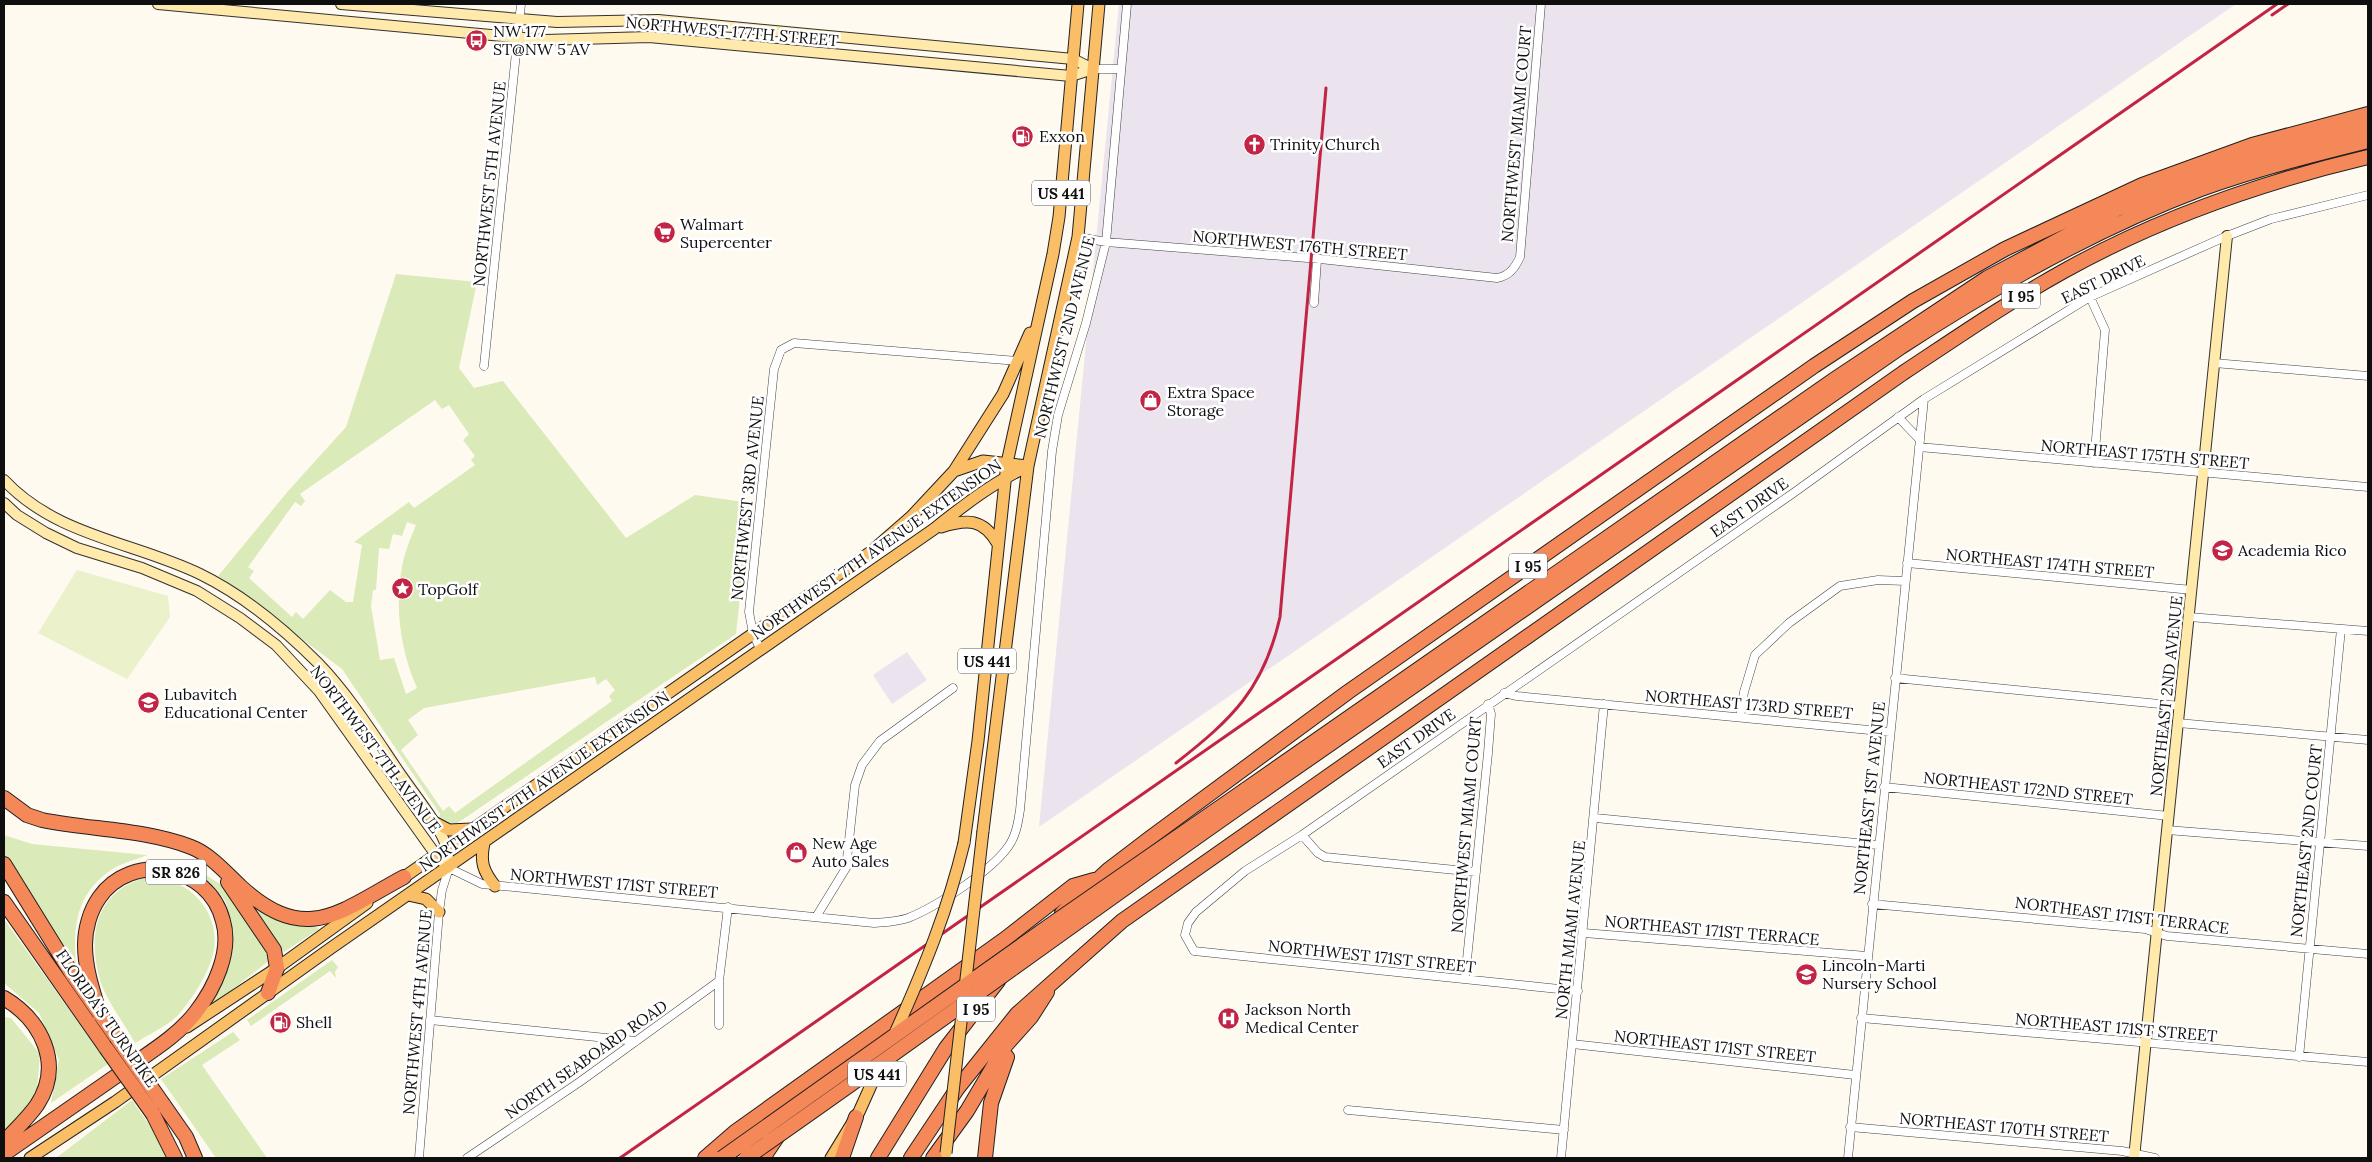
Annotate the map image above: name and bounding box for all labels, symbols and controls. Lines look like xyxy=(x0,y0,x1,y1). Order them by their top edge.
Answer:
street label: NORTHWEST 177TH STREET xyxy=(625,12,839,50)
place label: NW 177 ST@NW 5 AV xyxy=(493,21,590,59)
street label: NORTHWEST MIAMI COURT xyxy=(1497,25,1535,243)
bus stop icon: NW 177 ST@NW 5 AV xyxy=(465,28,489,52)
street label: NORTHWEST 5TH AVENUE xyxy=(468,80,510,288)
fuel station icon: Exxon xyxy=(1011,124,1035,148)
place label: Exxon xyxy=(1039,126,1085,146)
church icon: Trinity Church xyxy=(1242,132,1266,156)
place label: Trinity Church xyxy=(1270,134,1380,154)
road number: US 441 xyxy=(1032,180,1090,206)
place label: Walmart Supercenter xyxy=(680,214,772,252)
supermarket icon: Walmart Supercenter xyxy=(652,221,676,245)
street label: NORTHWEST 176TH STREET xyxy=(1192,226,1408,264)
street label: NORTHWEST 2ND AVENUE xyxy=(1029,234,1099,440)
street label: EAST DRIVE xyxy=(2058,250,2148,308)
road number: I 95 xyxy=(2002,284,2040,308)
place label: Extra Space Storage xyxy=(1167,382,1255,420)
shop icon: Extra Space Storage xyxy=(1139,389,1163,413)
street label: NORTHWEST 3RD AVENUE xyxy=(726,395,768,601)
street label: NORTHEAST 175TH STREET xyxy=(2040,435,2250,473)
street label: NORTHWEST 7TH AVENUE EXTENSION xyxy=(747,454,1005,644)
street label: EAST DRIVE xyxy=(1706,473,1792,541)
school or university icon: Academia Rico xyxy=(2210,538,2234,562)
place label: Academia Rico xyxy=(2237,540,2347,560)
street label: NORTHEAST 174TH STREET xyxy=(1945,544,2155,582)
road number: I 95 xyxy=(1509,554,1547,578)
place icon: TopGolf xyxy=(390,577,414,601)
place label: TopGolf xyxy=(418,579,479,599)
street label: NORTHEAST 2ND AVENUE xyxy=(2146,595,2186,797)
road number: US 441 xyxy=(958,648,1016,674)
street label: NORTHWEST 7TH AVENUE xyxy=(306,661,446,837)
place label: Lubavitch Educational Center xyxy=(164,684,308,722)
street label: NORTHEAST 173RD STREET xyxy=(1644,685,1854,723)
street label: NORTHWEST 7TH AVENUE EXTENSION xyxy=(415,686,673,876)
school or university icon: Lubavitch Educational Center xyxy=(136,691,160,715)
street label: NORTHEAST 1ST AVENUE xyxy=(1849,700,1889,896)
street label: EAST DRIVE xyxy=(1373,704,1459,772)
street label: NORTHWEST MIAMI COURT xyxy=(1447,716,1485,934)
street label: NORTHEAST 2ND COURT xyxy=(2286,744,2326,938)
street label: NORTHEAST 172ND STREET xyxy=(1922,767,2134,809)
place label: New Age Auto Sales xyxy=(811,833,889,871)
street label: NORTH MIAMI AVENUE xyxy=(1551,839,1589,1021)
shop icon: New Age Auto Sales xyxy=(784,840,808,864)
road number: SR 826 xyxy=(146,860,206,884)
street label: NORTHWEST 171ST STREET xyxy=(509,864,719,902)
street label: NORTHEAST 171ST TERRACE xyxy=(2014,892,2230,938)
street label: NORTHWEST 4TH AVENUE xyxy=(398,908,436,1116)
street label: NORTHEAST 171ST TERRACE xyxy=(1604,911,1820,949)
street label: NORTHWEST 171ST STREET xyxy=(1267,935,1477,977)
street label: FLORIDA'S TURNPIKE xyxy=(52,945,162,1091)
place label: Lincoln-Marti Nursery School xyxy=(1822,955,1937,993)
school or university icon: Lincoln-Marti Nursery School xyxy=(1794,962,1818,986)
street label: NORTH SEABOARD ROAD xyxy=(501,995,671,1123)
road number: I 95 xyxy=(957,996,995,1022)
place label: Jackson North Medical Center xyxy=(1244,999,1359,1037)
hospital icon: Jackson North Medical Center xyxy=(1217,1006,1241,1030)
street label: NORTHEAST 171ST STREET xyxy=(2014,1008,2218,1046)
fuel station icon: Shell xyxy=(268,1010,292,1034)
place label: Shell xyxy=(296,1012,332,1032)
street label: NORTHEAST 171ST STREET xyxy=(1613,1025,1817,1067)
road number: US 441 xyxy=(848,1062,906,1086)
street label: NORTHEAST 170TH STREET xyxy=(1898,1108,2110,1146)

